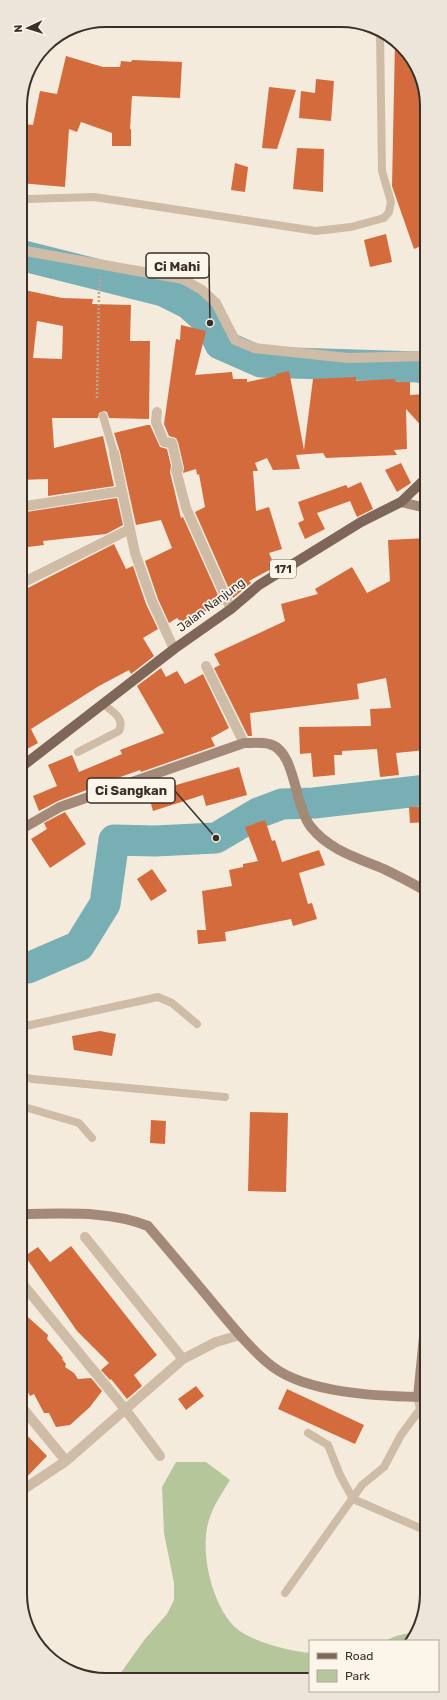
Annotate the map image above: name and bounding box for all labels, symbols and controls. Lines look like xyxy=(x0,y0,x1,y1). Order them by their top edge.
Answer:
north arrow xyxy=(8,8,48,48)
text: N xyxy=(12,24,25,33)
callout: Ci Mahi xyxy=(146,253,209,278)
text: Ci Mahi xyxy=(154,259,200,274)
road number: 171 xyxy=(270,560,296,578)
street label: Jalan Nanjung xyxy=(174,575,248,635)
callout: Ci Sangkan xyxy=(87,778,175,803)
text: Ci Sangkan xyxy=(95,783,167,798)
legend xyxy=(309,1640,439,1692)
text: Road xyxy=(345,1649,373,1663)
text: Park xyxy=(345,1669,371,1683)

